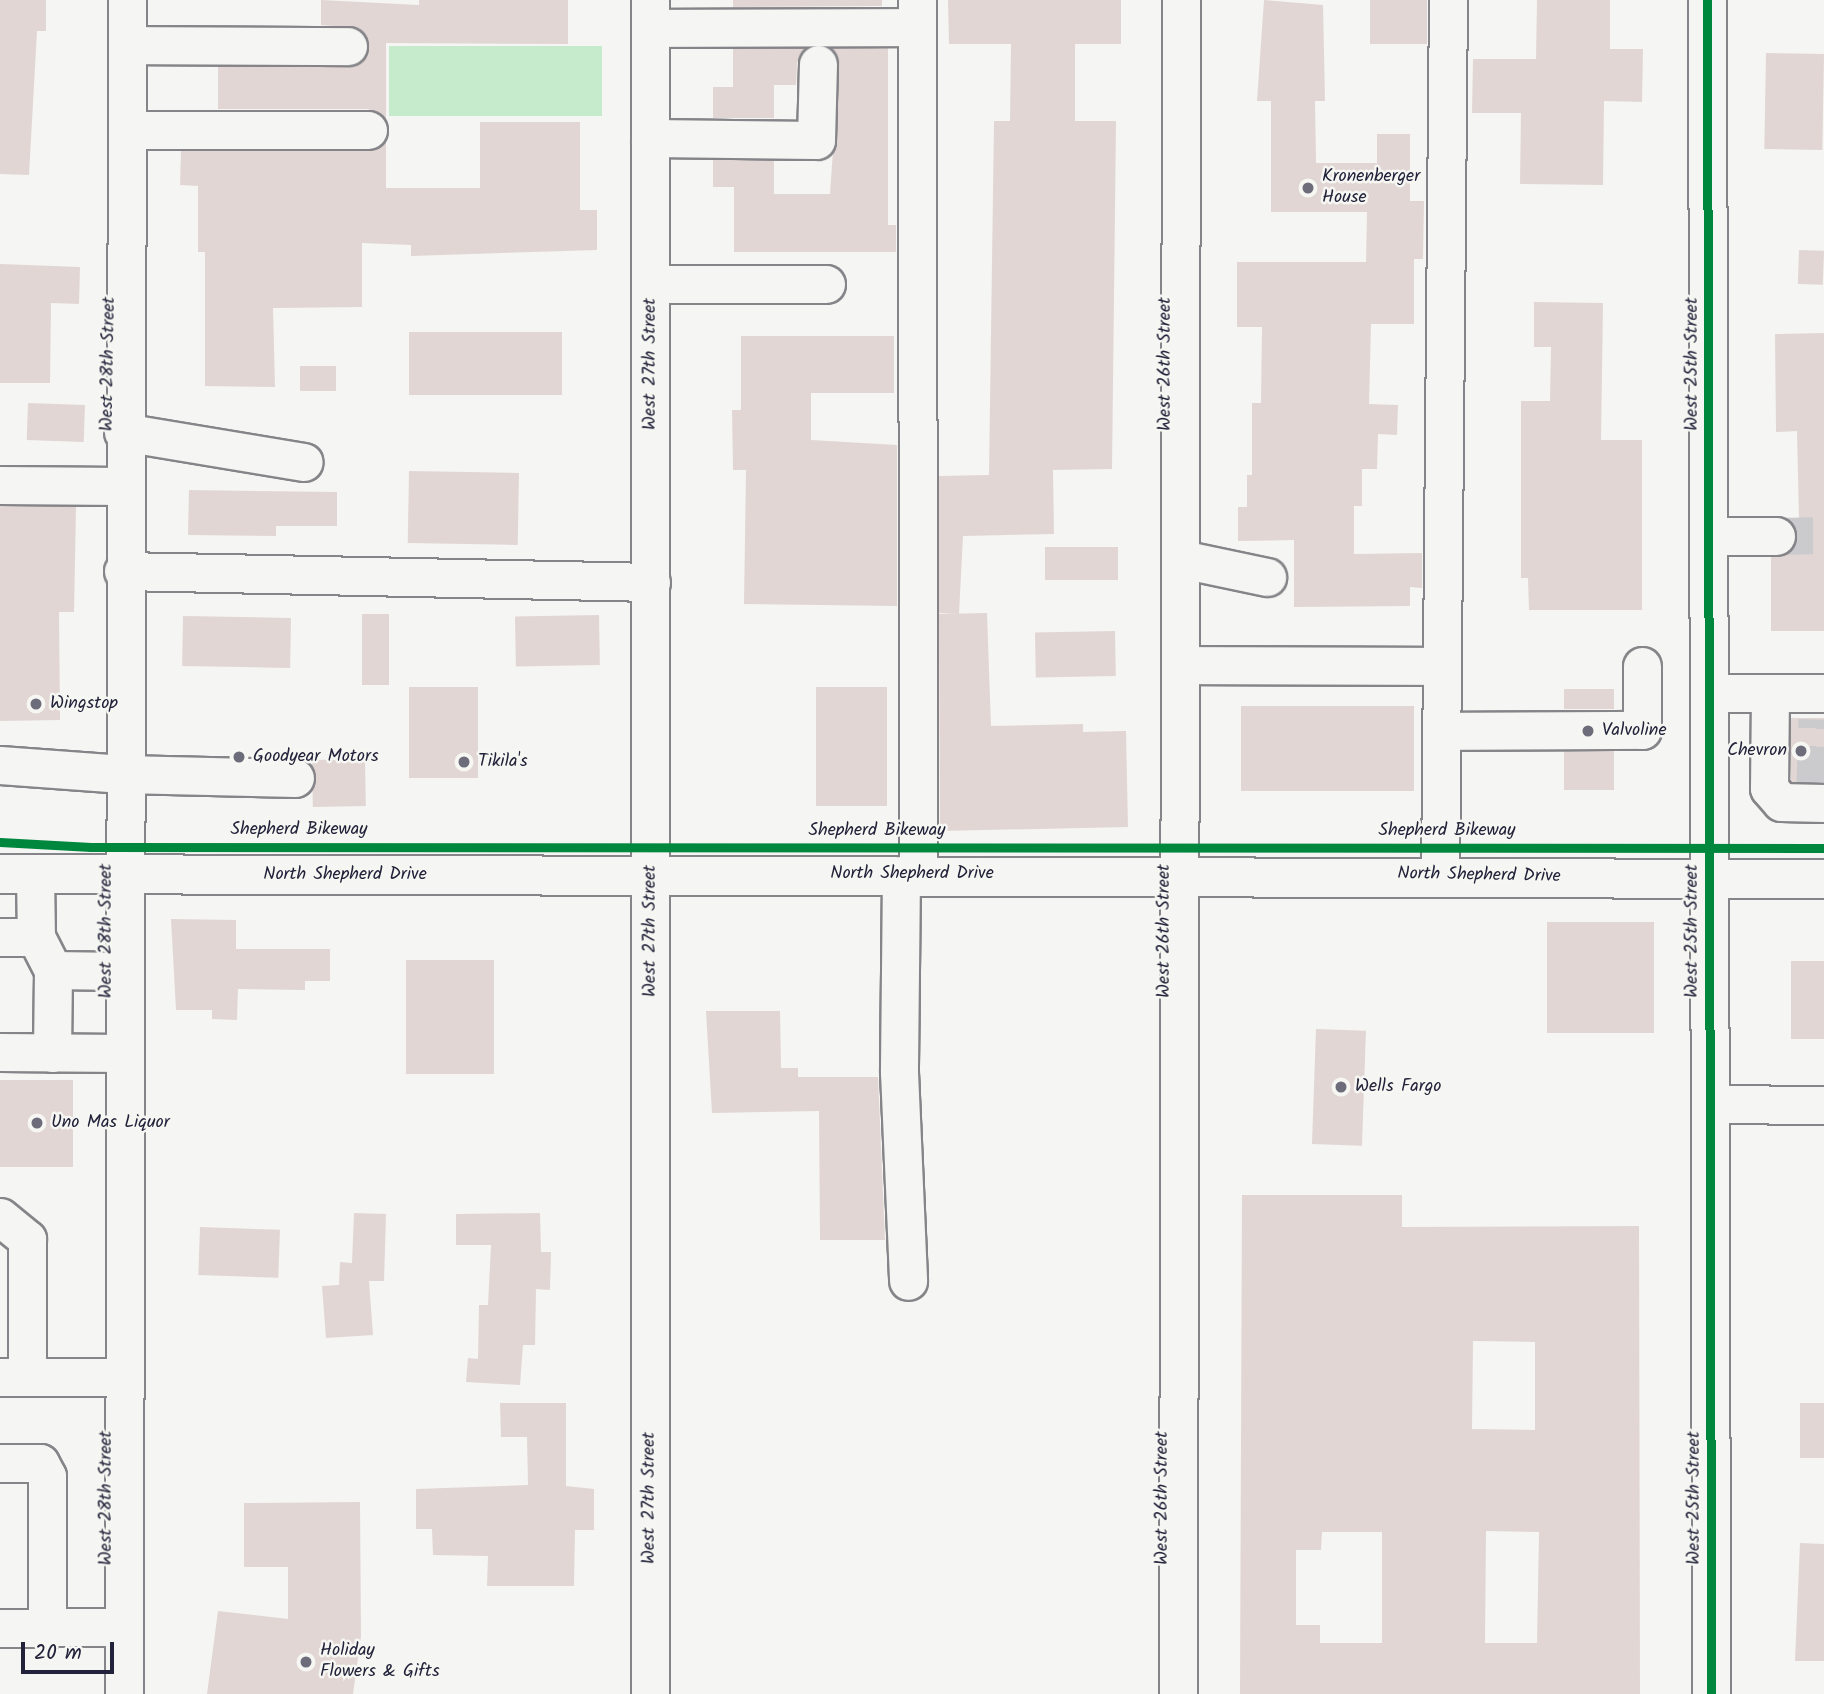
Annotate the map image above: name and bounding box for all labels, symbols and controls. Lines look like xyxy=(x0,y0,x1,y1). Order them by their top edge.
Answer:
place label: Kronenberger House xyxy=(1322,167,1420,210)
marker: Kronenberger House xyxy=(1300,180,1316,196)
street label: West 28th Street xyxy=(97,296,121,432)
street label: West 26th Street xyxy=(1155,297,1177,431)
street label: West 25th Street xyxy=(1682,297,1704,431)
street label: West 27th Street xyxy=(640,298,662,430)
place label: Wingstop xyxy=(50,693,118,715)
marker: Wingstop xyxy=(28,696,44,712)
place label: Valvoline xyxy=(1602,720,1667,742)
marker: Valvoline xyxy=(1580,723,1596,739)
place label: Chevron xyxy=(1727,740,1787,762)
marker: Chevron xyxy=(1793,743,1809,759)
place label: Goodyear Motors xyxy=(253,746,379,768)
marker: Goodyear Motors xyxy=(231,749,247,765)
place label: Tikila's xyxy=(478,751,528,773)
marker: Tikila's xyxy=(456,754,472,770)
street label: Shepherd Bikeway xyxy=(230,819,368,841)
street label: Shepherd Bikeway xyxy=(808,820,946,842)
street label: Shepherd Bikeway xyxy=(1378,820,1516,842)
street label: North Shepherd Drive xyxy=(830,863,994,885)
street label: West 28th Street xyxy=(96,864,118,998)
street label: North Shepherd Drive xyxy=(263,864,427,886)
street label: West 26th Street xyxy=(1154,864,1176,998)
street label: North Shepherd Drive xyxy=(1397,864,1561,888)
street label: West 25th Street xyxy=(1682,864,1704,998)
street label: West 27th Street xyxy=(640,865,662,997)
place label: Wells Fargo xyxy=(1355,1076,1441,1098)
marker: Wells Fargo xyxy=(1333,1079,1349,1095)
place label: Uno Mas Liquor xyxy=(51,1112,170,1134)
marker: Uno Mas Liquor xyxy=(29,1115,45,1131)
street label: West 28th Street xyxy=(96,1431,118,1565)
street label: West 26th Street xyxy=(1152,1431,1174,1565)
street label: West 25th Street xyxy=(1684,1431,1706,1565)
street label: West 27th Street xyxy=(639,1432,661,1564)
scale bar xyxy=(24,1628,117,1672)
text: 20 m xyxy=(34,1637,82,1670)
place label: Holiday Flowers & Gifts xyxy=(320,1641,440,1684)
marker: Holiday Flowers & Gifts xyxy=(298,1654,314,1670)

